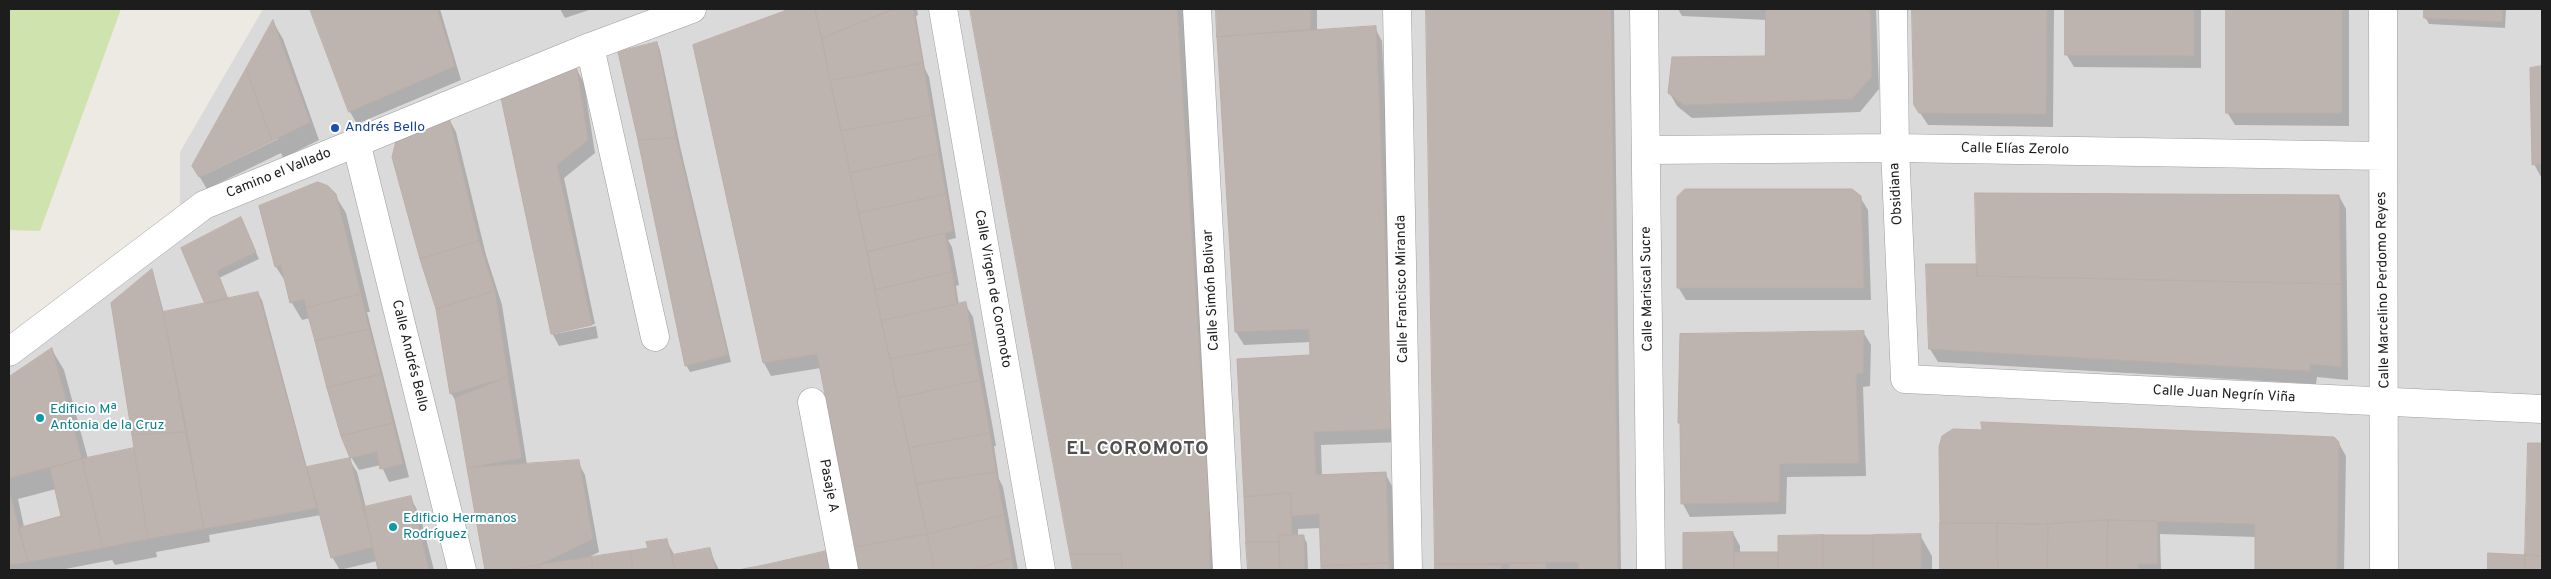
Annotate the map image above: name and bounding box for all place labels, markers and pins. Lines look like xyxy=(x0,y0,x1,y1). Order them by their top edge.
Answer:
place label: Andrés Bello xyxy=(345,120,425,136)
marker: Andrés Bello xyxy=(329,122,341,134)
place label: Edificio Mª Antonia de la Cruz xyxy=(50,402,164,434)
marker: Edificio Mª Antonia de la Cruz xyxy=(34,412,46,424)
place label: Edificio Hermanos Rodríguez xyxy=(403,511,517,544)
marker: Edificio Hermanos Rodríguez xyxy=(387,521,399,533)

